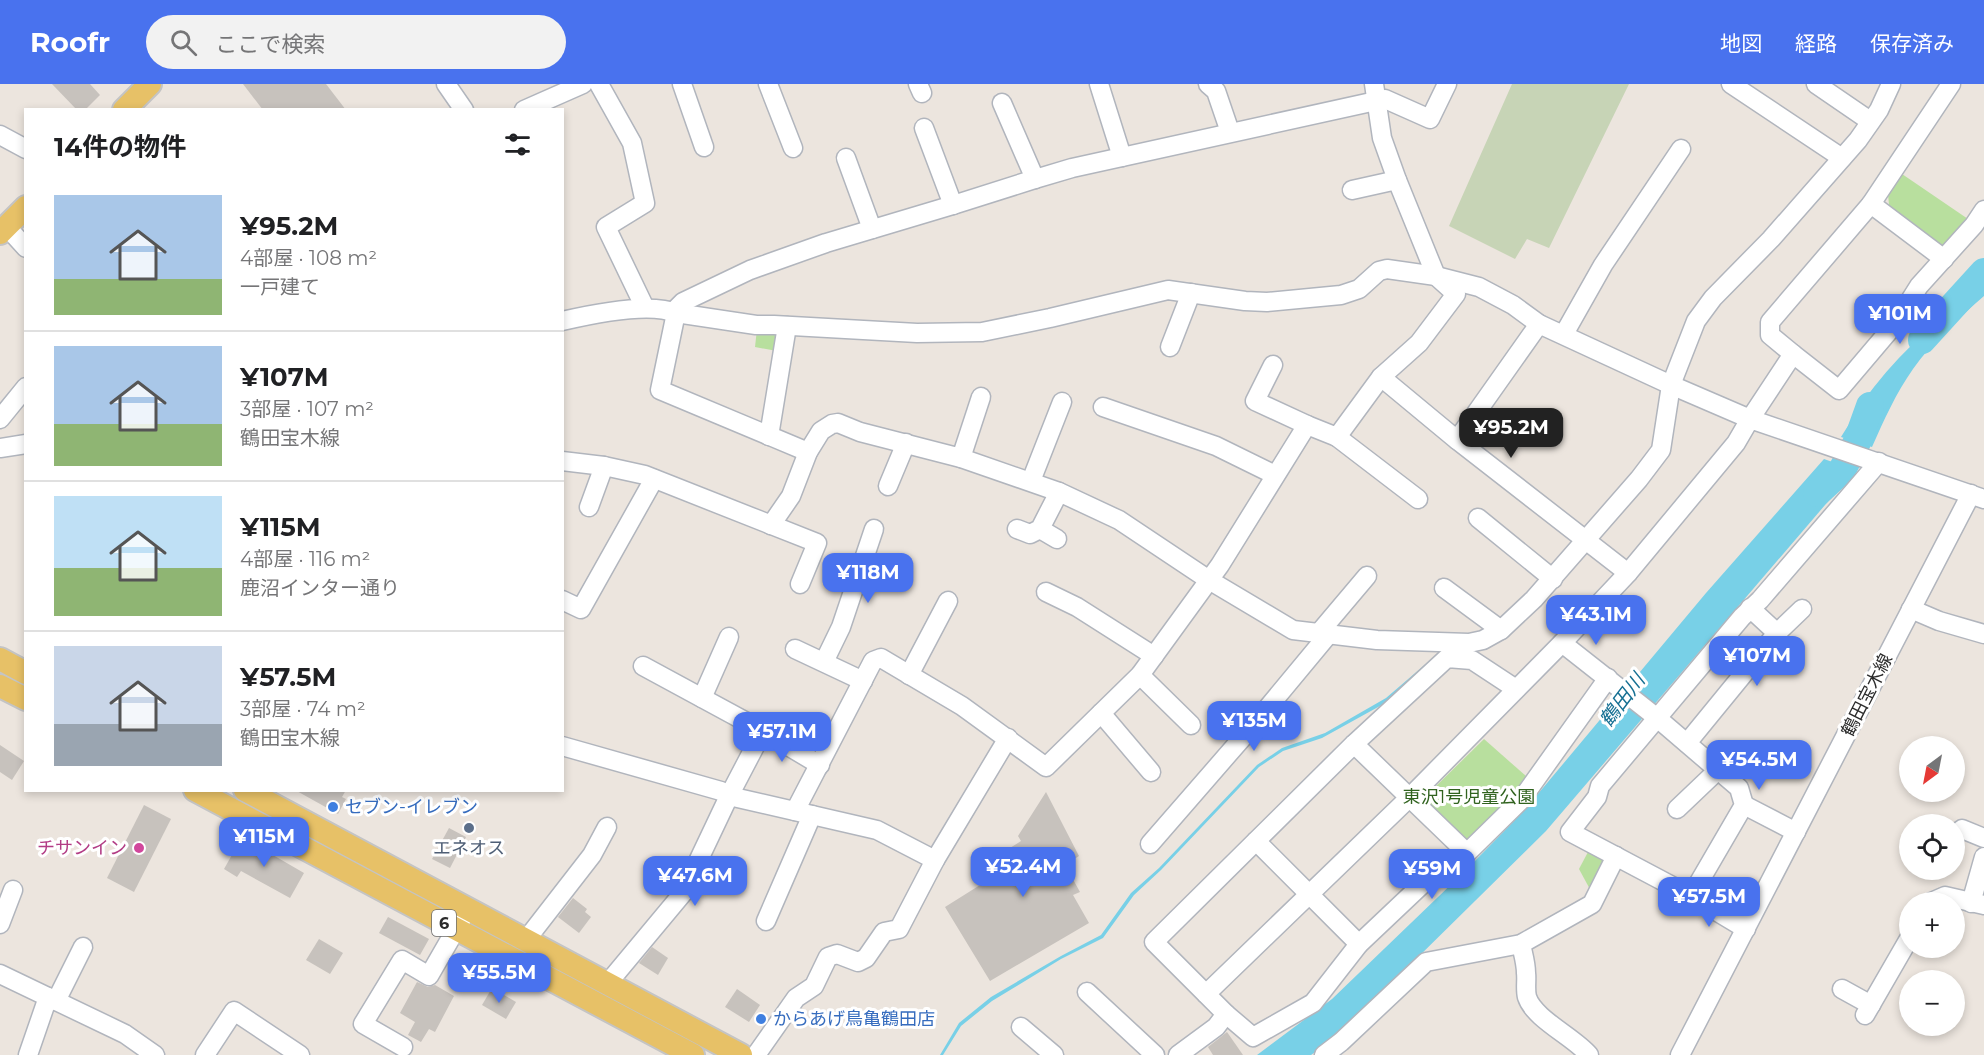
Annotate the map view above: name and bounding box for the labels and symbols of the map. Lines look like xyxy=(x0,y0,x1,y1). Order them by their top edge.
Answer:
pin: ¥101M xyxy=(1858,294,1942,345)
pin: ¥95.2M xyxy=(1462,408,1560,459)
pin: ¥118M xyxy=(826,553,910,604)
pin: ¥43.1M xyxy=(1547,595,1645,646)
pin: ¥107M xyxy=(1715,636,1799,687)
street label: 鶴田宝木線 xyxy=(1837,650,1897,740)
water label: 鶴田川 xyxy=(1594,667,1651,731)
pin: ¥135M xyxy=(1212,701,1296,752)
pin: ¥57.1M xyxy=(733,712,831,763)
north arrow xyxy=(1899,736,1965,802)
pin: ¥54.5M xyxy=(1710,740,1808,791)
park label: 東沢1号児童公園 xyxy=(1403,786,1535,808)
place label: セブン-イレブン xyxy=(345,796,478,818)
marker: セブン-イレブン xyxy=(326,800,340,814)
pin: ¥115M xyxy=(222,817,306,868)
marker: エネオス xyxy=(462,821,476,835)
place label: チサンイン xyxy=(37,837,127,859)
place label: エネオス xyxy=(433,837,505,859)
marker: チサンイン xyxy=(132,841,146,855)
pin: ¥52.4M xyxy=(974,847,1072,898)
pin: ¥59M xyxy=(1396,849,1468,900)
pin: ¥47.6M xyxy=(646,856,744,907)
pin: ¥57.5M xyxy=(1660,877,1758,928)
road number: 6 xyxy=(432,910,456,936)
pin: ¥55.5M xyxy=(450,953,548,1004)
place label: からあげ鳥亀鶴田店 xyxy=(773,1008,935,1030)
marker: からあげ鳥亀鶴田店 xyxy=(754,1012,768,1026)

